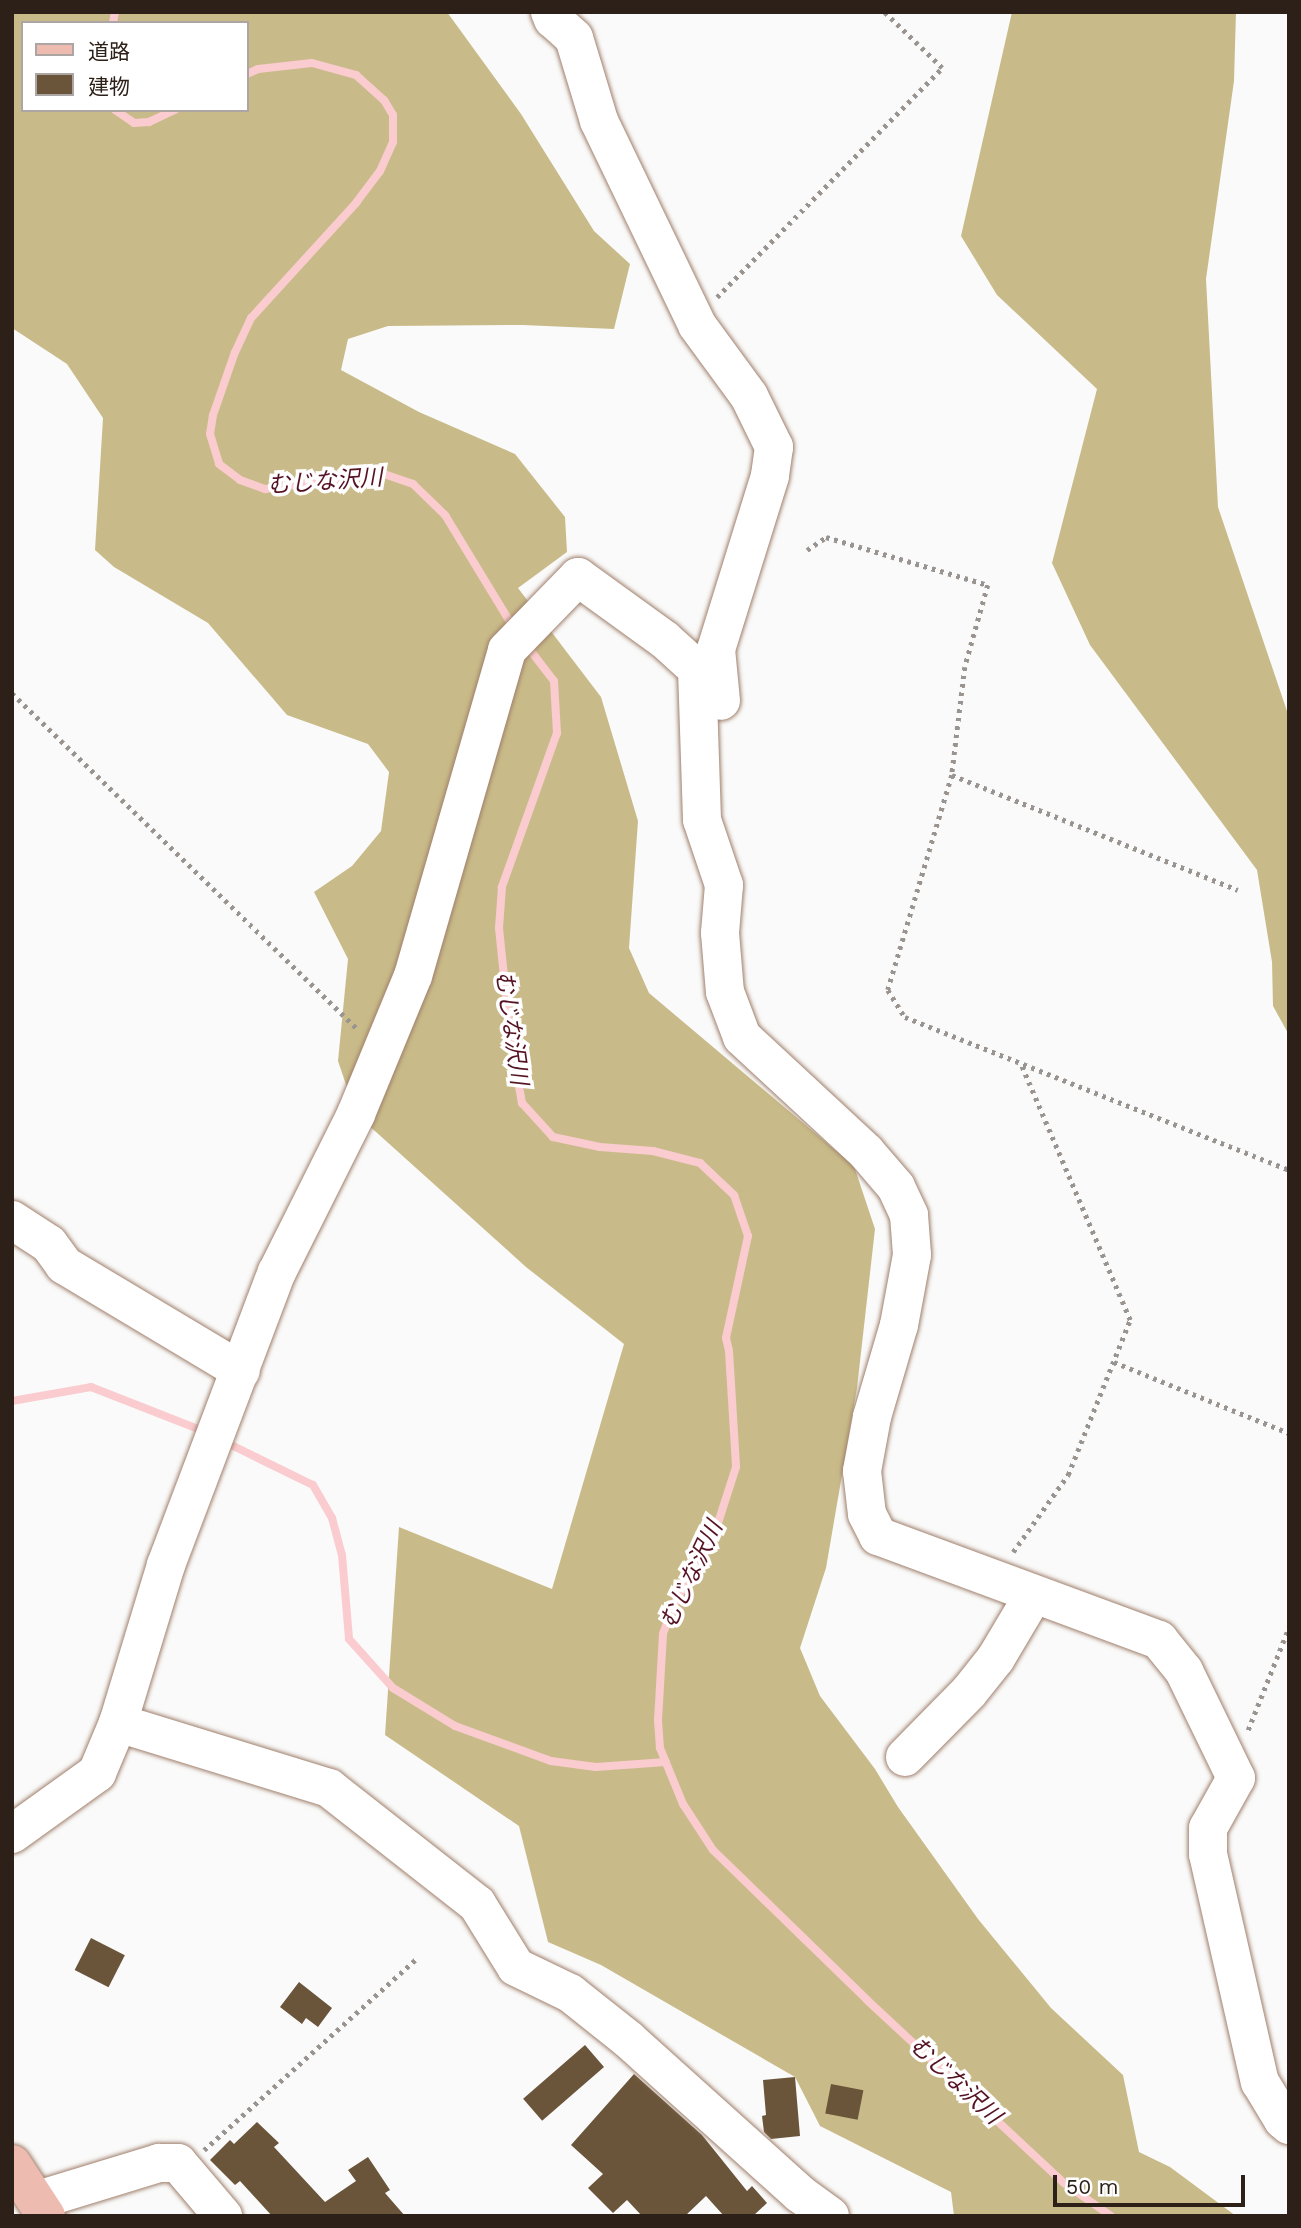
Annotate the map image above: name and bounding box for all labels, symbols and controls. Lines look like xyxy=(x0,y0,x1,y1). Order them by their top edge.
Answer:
legend xyxy=(21,21,248,112)
text: 道路 xyxy=(88,39,130,64)
text: 建物 xyxy=(88,74,130,99)
water label: むじな沢川 xyxy=(267,464,383,500)
water label: むじな沢川 xyxy=(489,969,533,1087)
water label: むじな沢川 xyxy=(655,1517,729,1633)
water label: むじな沢川 xyxy=(904,2032,1006,2130)
scale bar xyxy=(1056,2162,1248,2206)
text: 50 m xyxy=(1066,2174,1118,2199)

